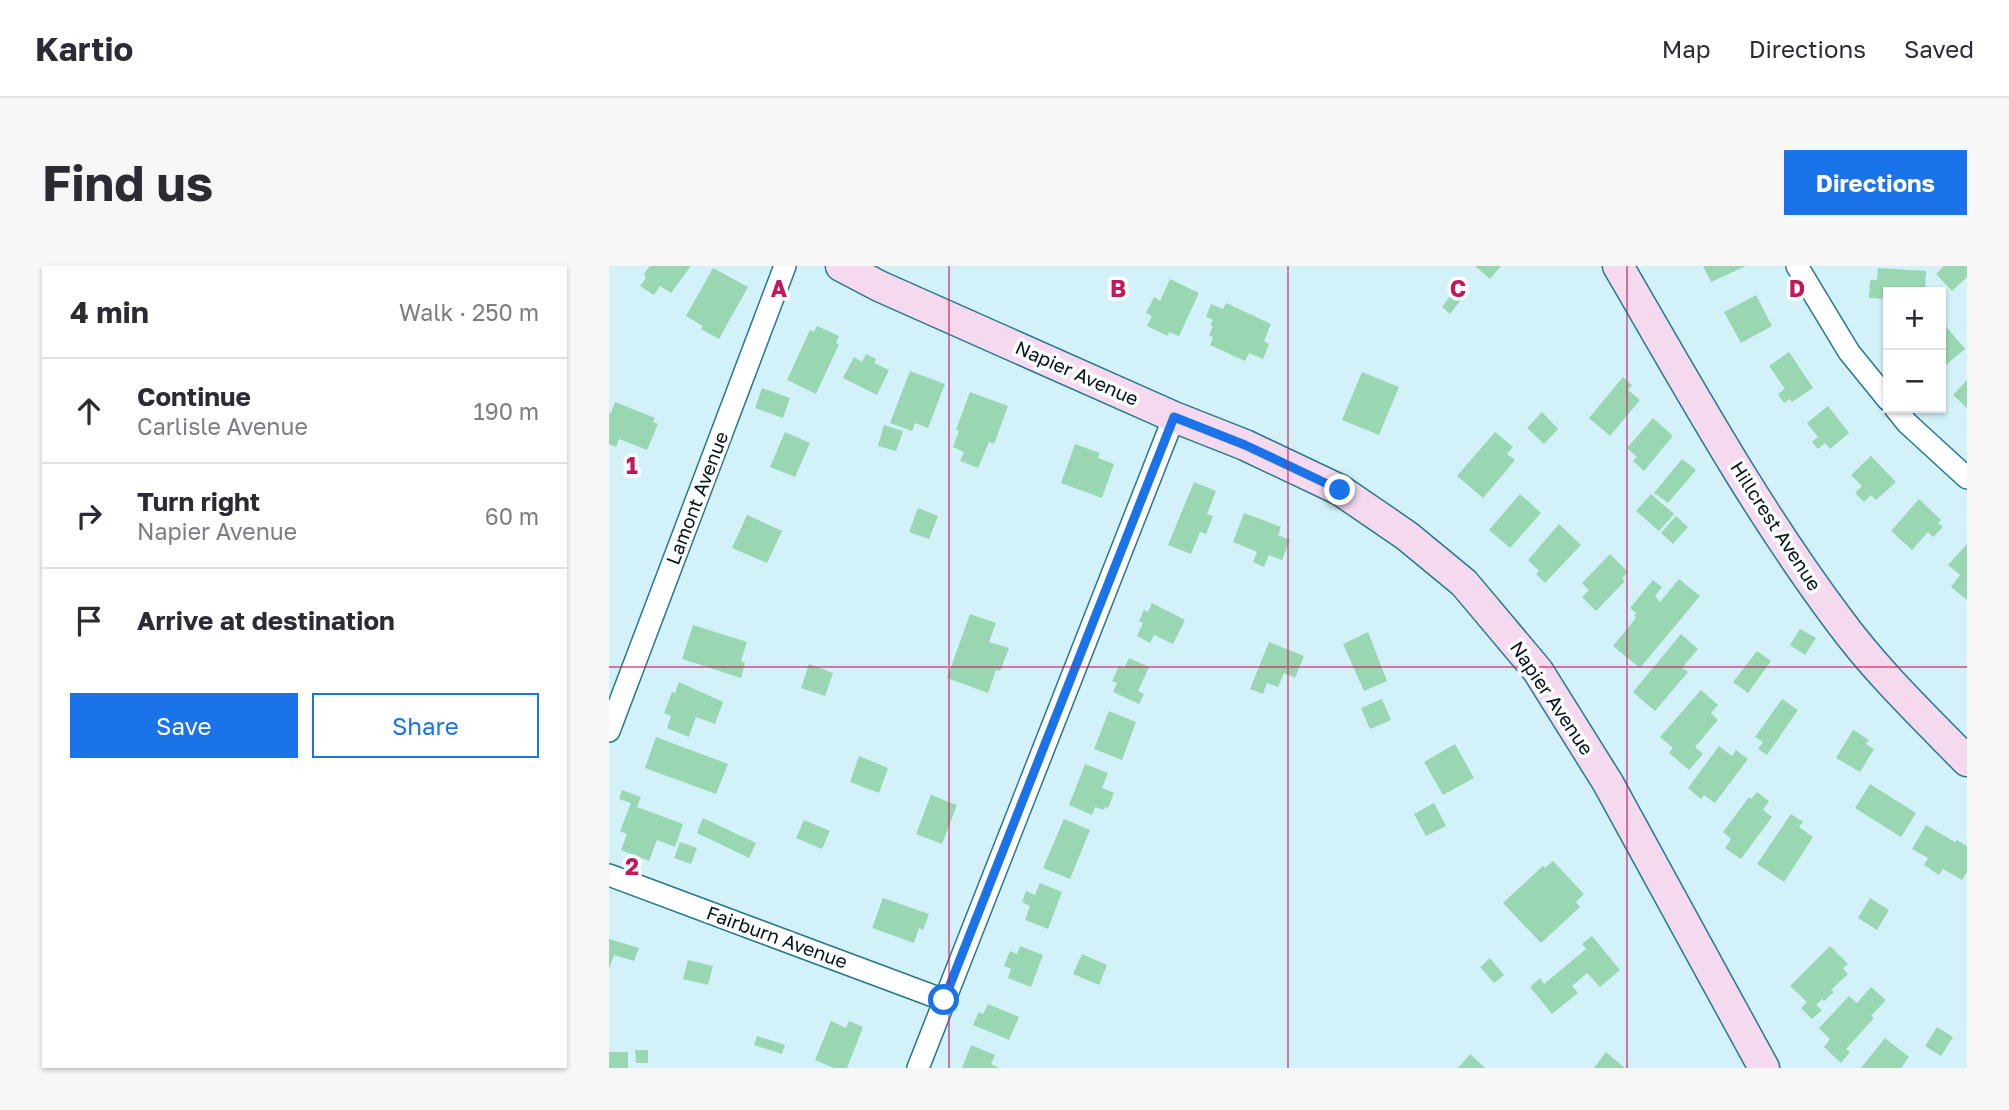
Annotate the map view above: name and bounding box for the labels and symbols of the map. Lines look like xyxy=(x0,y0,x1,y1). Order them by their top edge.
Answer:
text: A xyxy=(771,274,788,302)
text: B xyxy=(1110,274,1126,302)
text: C xyxy=(1450,274,1466,302)
text: D xyxy=(1789,274,1805,302)
street label: Napier Avenue xyxy=(1012,335,1142,410)
street label: Lamont Avenue xyxy=(661,428,733,568)
text: 1 xyxy=(626,451,638,479)
street label: Hillcrest Avenue xyxy=(1726,457,1827,595)
route end xyxy=(1324,474,1355,505)
street label: Napier Avenue xyxy=(1506,636,1599,759)
text: 2 xyxy=(625,852,639,880)
street label: Fairburn Avenue xyxy=(704,900,851,973)
route start xyxy=(928,984,959,1015)

